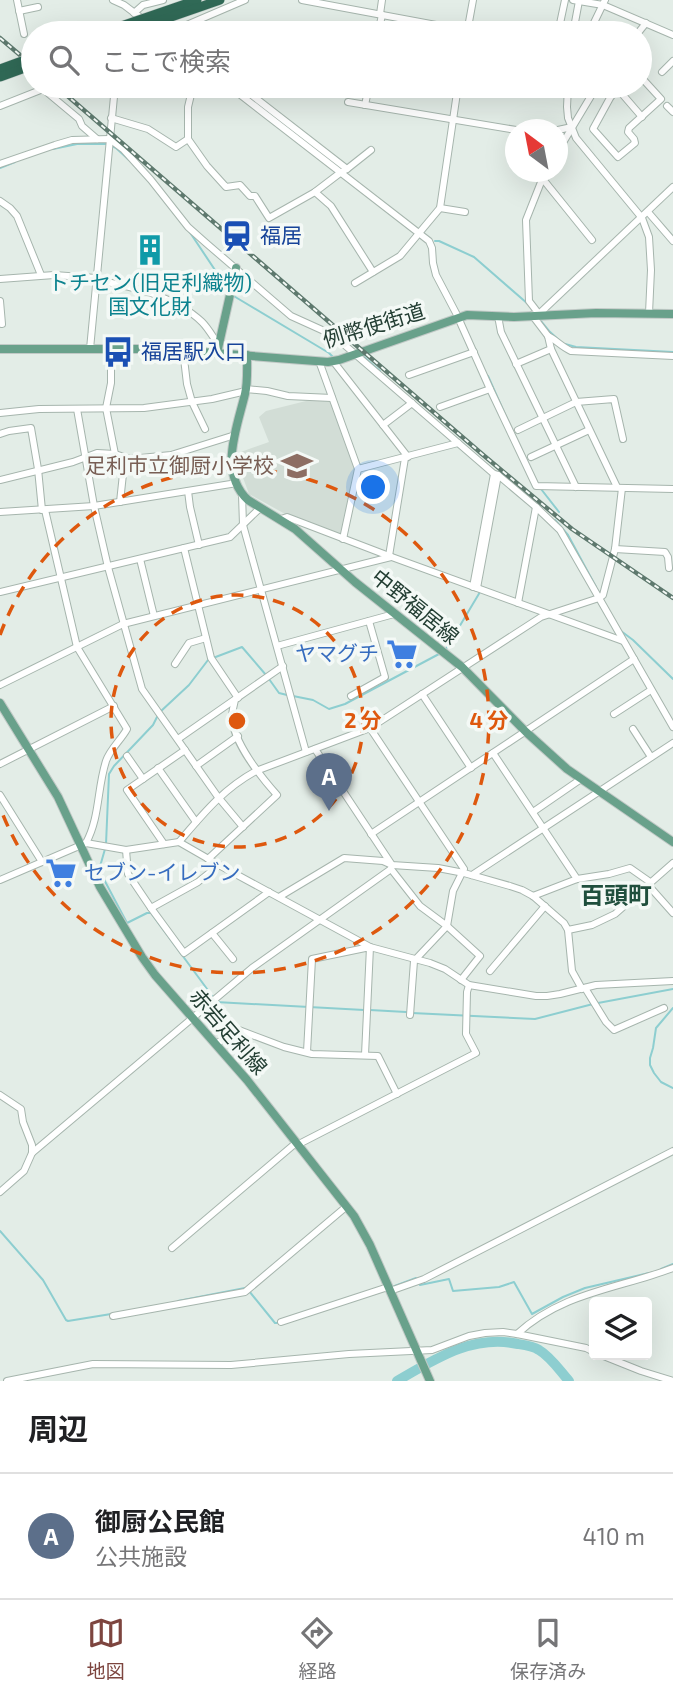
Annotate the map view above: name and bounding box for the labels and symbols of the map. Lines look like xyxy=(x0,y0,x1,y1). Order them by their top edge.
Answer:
north arrow xyxy=(505,119,568,182)
station icon: 福居 xyxy=(220,219,254,253)
place label: 福居 xyxy=(260,222,302,247)
building icon: トチセン(旧足利織物) 国文化財 xyxy=(133,233,167,267)
place label: トチセン(旧足利織物) 国文化財 xyxy=(48,269,252,318)
street label: 例幣使街道 xyxy=(320,297,427,352)
bus stop icon: 福居駅入口 xyxy=(101,335,135,369)
place label: 福居駅入口 xyxy=(141,338,246,363)
school or university icon: 足利市立御厨小学校 xyxy=(280,449,314,483)
place label: 足利市立御厨小学校 xyxy=(85,452,274,477)
your location xyxy=(356,470,390,504)
street label: 中野福居線 xyxy=(367,563,465,649)
supermarket icon: ヤマグチ xyxy=(385,637,419,671)
place label: ヤマグチ xyxy=(295,640,379,665)
text: 2 分 xyxy=(344,707,382,732)
text: 4 分 xyxy=(470,707,508,732)
centre of rings xyxy=(225,709,249,733)
pin: A xyxy=(306,753,352,811)
supermarket icon: セブン-イレブン xyxy=(44,856,78,890)
place label: セブン-イレブン xyxy=(84,859,240,884)
district label: 百頭町 xyxy=(580,880,652,909)
street label: 赤岩足利線 xyxy=(185,983,273,1079)

